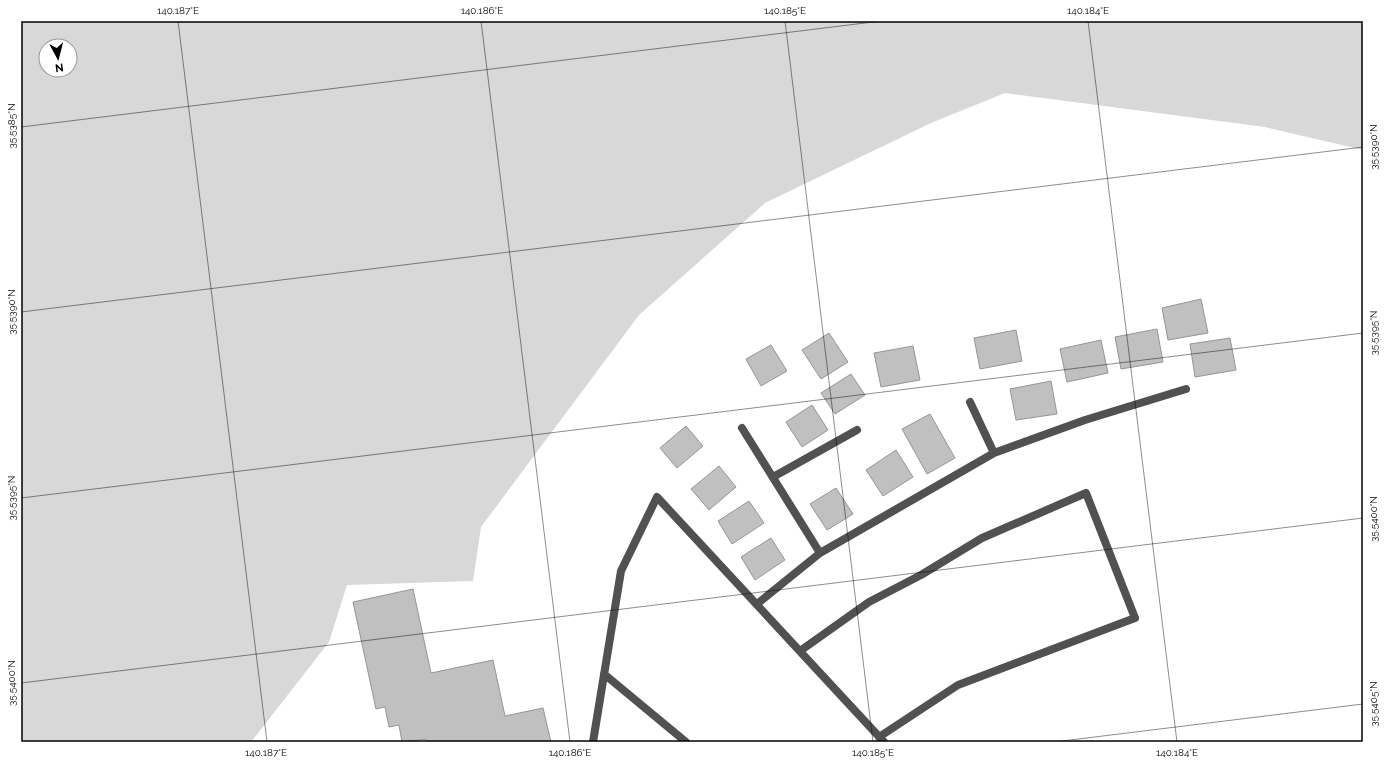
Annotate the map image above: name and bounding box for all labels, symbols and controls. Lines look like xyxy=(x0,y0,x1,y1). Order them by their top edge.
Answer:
text: 140.187°E xyxy=(157,5,199,16)
text: 140.186°E xyxy=(461,5,503,16)
text: 140.185°E xyxy=(764,5,806,16)
text: 140.184°E xyxy=(1067,5,1109,16)
north arrow xyxy=(38,38,78,78)
text: N xyxy=(54,60,64,74)
text: 35.5385°N xyxy=(6,103,17,149)
text: 35.5390°N xyxy=(1368,124,1379,170)
text: 35.5390°N xyxy=(6,289,17,335)
text: 35.5395°N xyxy=(1368,310,1379,356)
text: 35.5395°N xyxy=(6,475,17,521)
text: 35.5400°N xyxy=(1368,496,1379,542)
text: 35.5400°N xyxy=(6,660,17,706)
text: 35.5405°N xyxy=(1368,681,1379,727)
text: 140.187°E xyxy=(245,747,287,758)
text: 140.186°E xyxy=(549,747,591,758)
text: 140.185°E xyxy=(852,747,894,758)
text: 140.184°E xyxy=(1156,747,1198,758)

